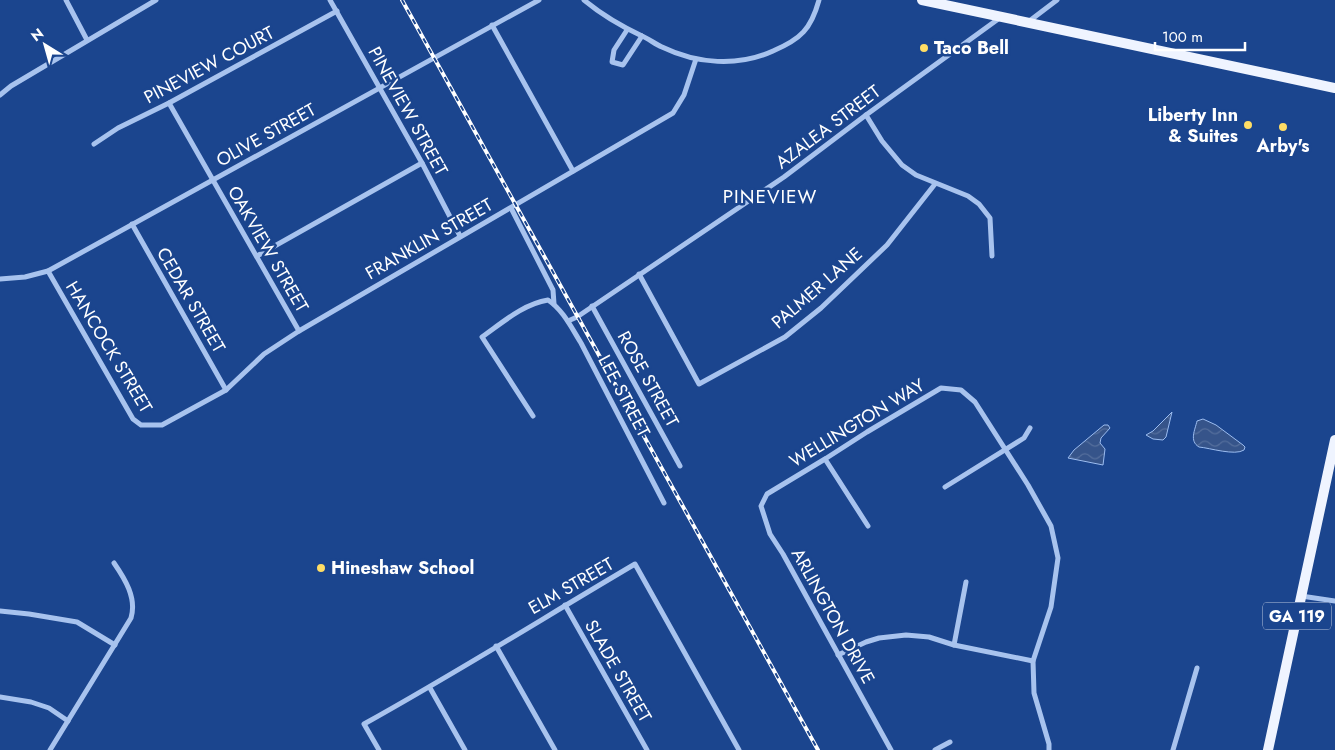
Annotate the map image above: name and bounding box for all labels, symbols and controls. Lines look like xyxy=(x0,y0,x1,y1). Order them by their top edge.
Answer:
street label: PINEVIEW COURT xyxy=(139,19,279,110)
north arrow xyxy=(20,20,70,70)
scale bar xyxy=(1155,20,1245,52)
text: N xyxy=(27,23,48,46)
text: 100 m xyxy=(1162,26,1203,48)
place label: Taco Bell xyxy=(934,35,1009,61)
street label: PINEVIEW STREET xyxy=(362,42,455,181)
marker: Taco Bell xyxy=(918,42,930,54)
street label: AZALEA STREET xyxy=(770,79,886,175)
street label: OLIVE STREET xyxy=(211,97,321,173)
place label: Liberty Inn & Suites xyxy=(1148,102,1238,149)
marker: Liberty Inn & Suites xyxy=(1242,119,1254,131)
marker: Arby's xyxy=(1277,121,1289,133)
place label: Arby's xyxy=(1256,133,1309,159)
street label: OAKVIEW STREET xyxy=(221,181,315,318)
district label: PINEVIEW xyxy=(723,183,817,210)
street label: FRANKLIN STREET xyxy=(360,192,498,286)
street label: PALMER LANE xyxy=(766,241,868,335)
street label: CEDAR STREET xyxy=(150,242,232,358)
street label: HANCOCK STREET xyxy=(59,276,159,418)
street label: ROSE STREET xyxy=(611,326,685,432)
street label: LEE STREET xyxy=(591,350,657,442)
street label: WELLINGTON WAY xyxy=(785,372,930,474)
street label: ARLINGTON DRIVE xyxy=(785,543,881,689)
street label: ELM STREET xyxy=(524,551,619,621)
place label: Hineshaw School xyxy=(331,555,474,581)
marker: Hineshaw School xyxy=(315,562,327,574)
road number: GA 119 xyxy=(1263,602,1331,630)
street label: SLADE STREET xyxy=(578,615,658,728)

